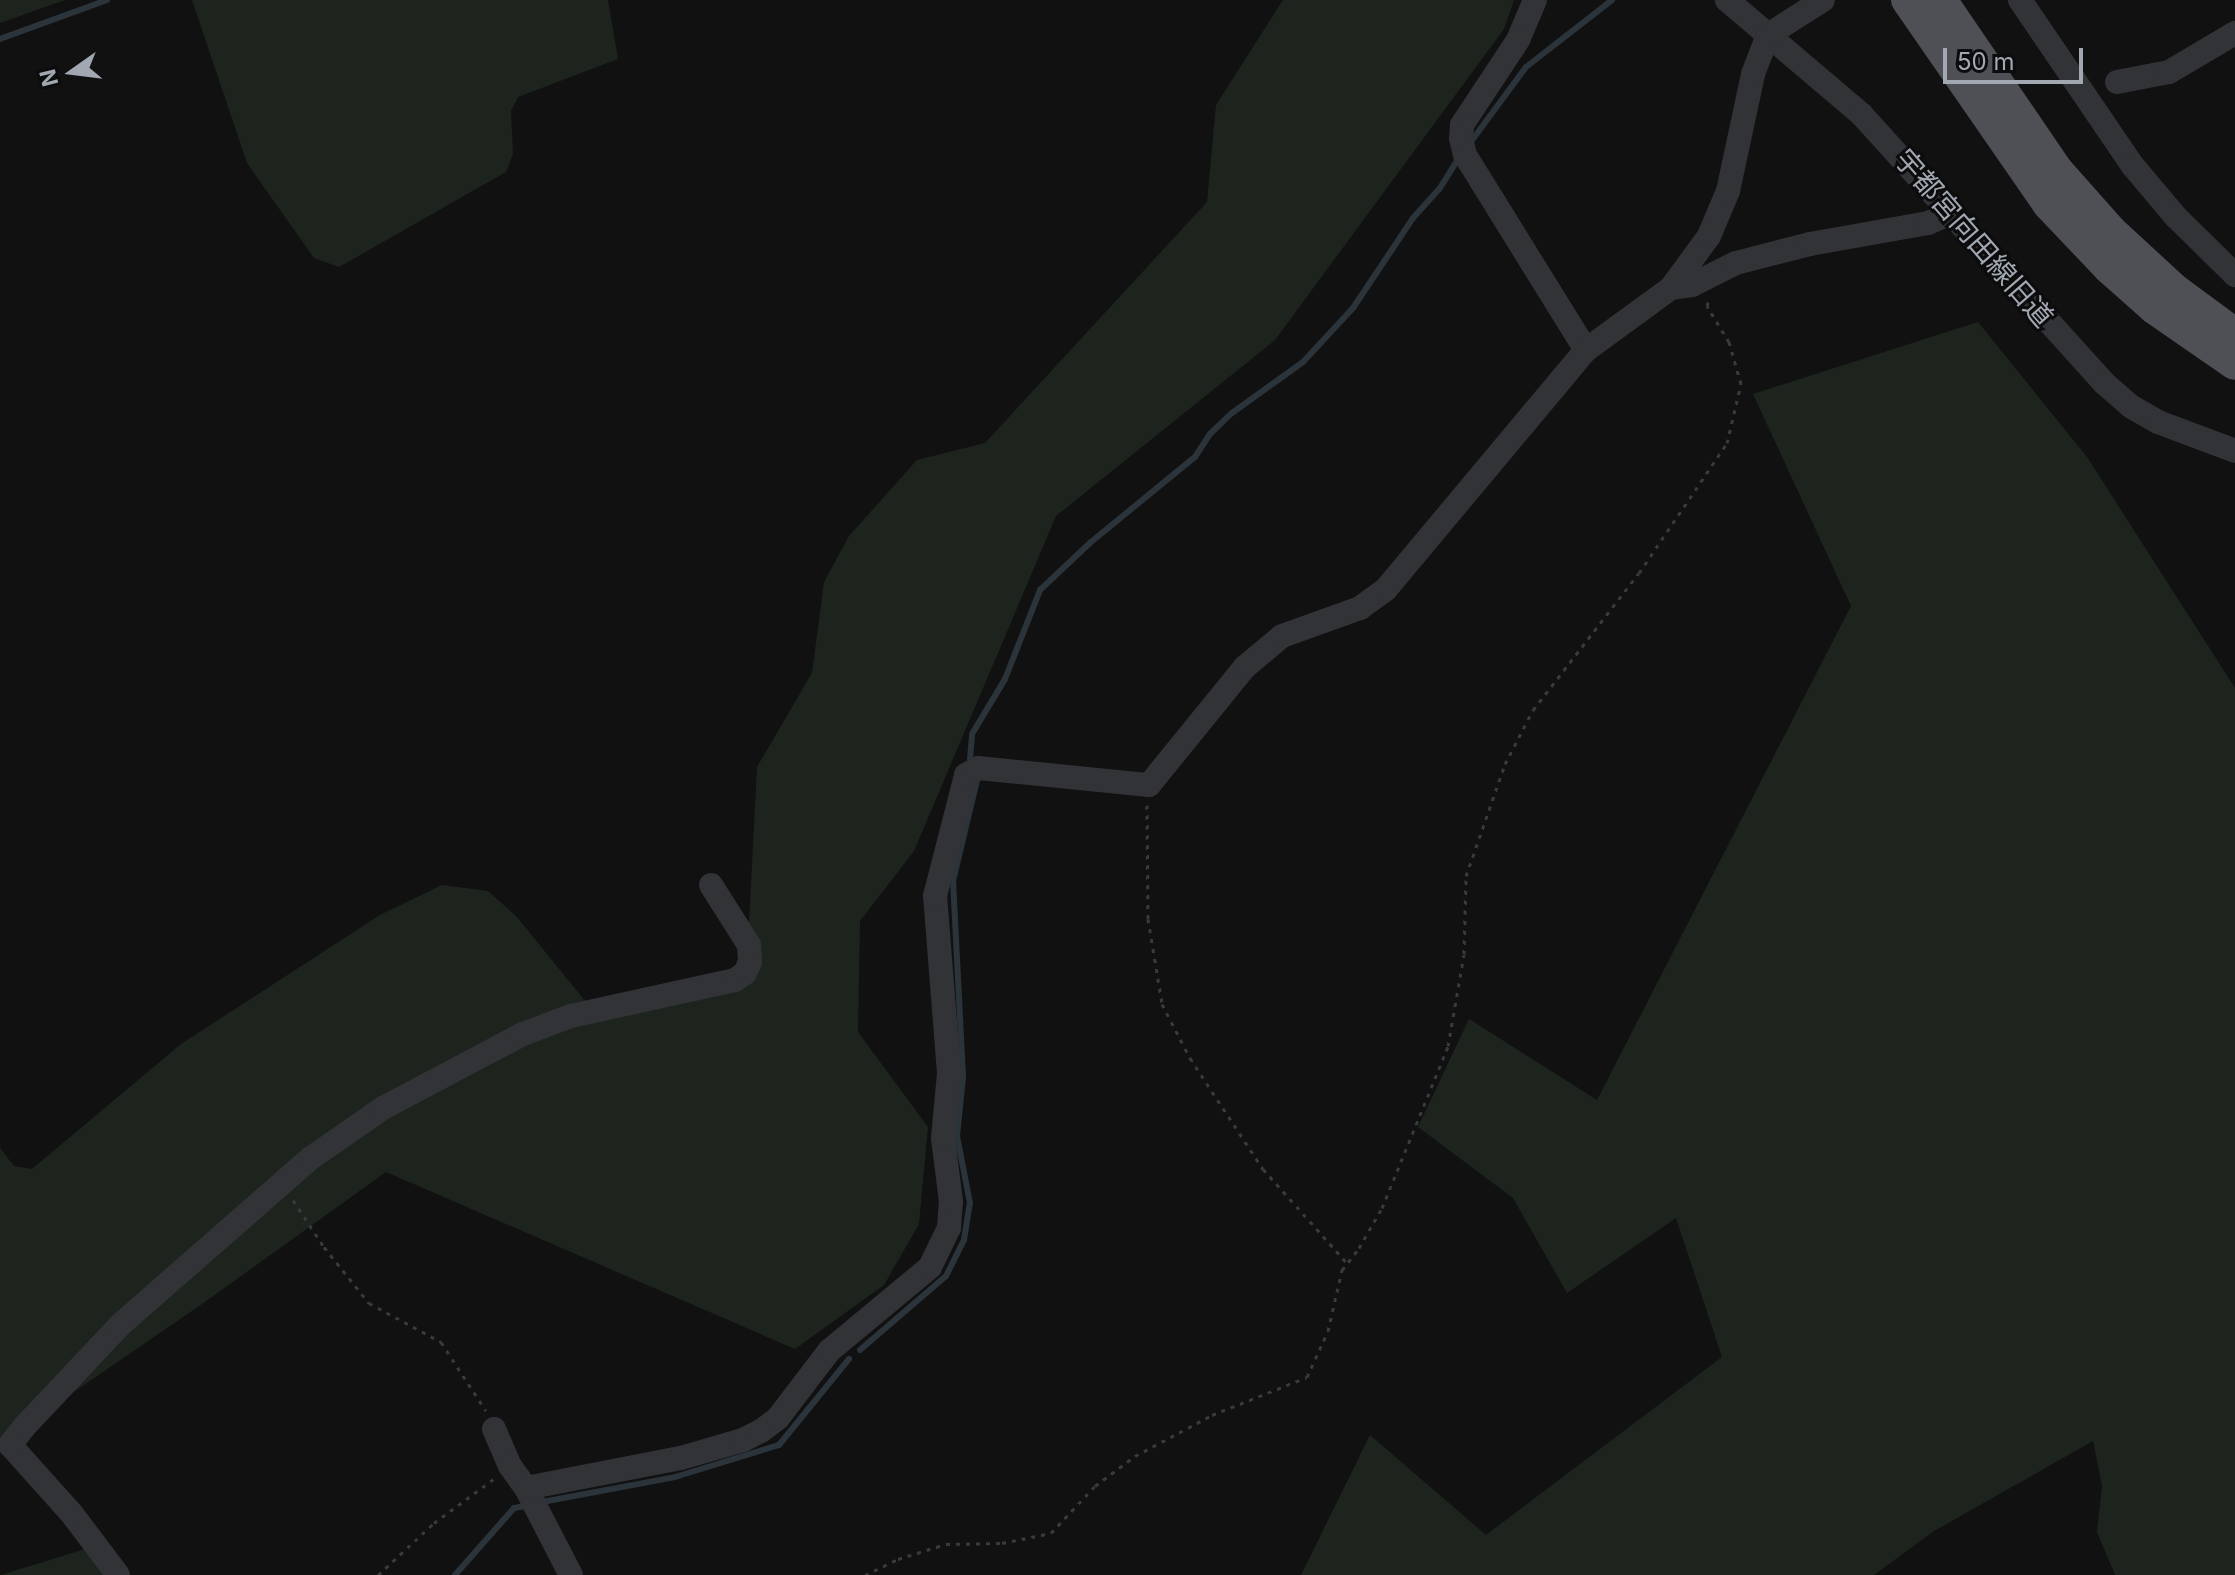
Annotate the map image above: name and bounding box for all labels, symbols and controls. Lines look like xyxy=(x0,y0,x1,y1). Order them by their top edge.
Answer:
north arrow xyxy=(32,32,112,112)
scale bar xyxy=(1947,32,2087,82)
text: 50 m xyxy=(1957,47,2015,76)
text: N xyxy=(34,67,63,89)
street label: 宇都宮向田線旧道 xyxy=(1888,142,2060,334)

